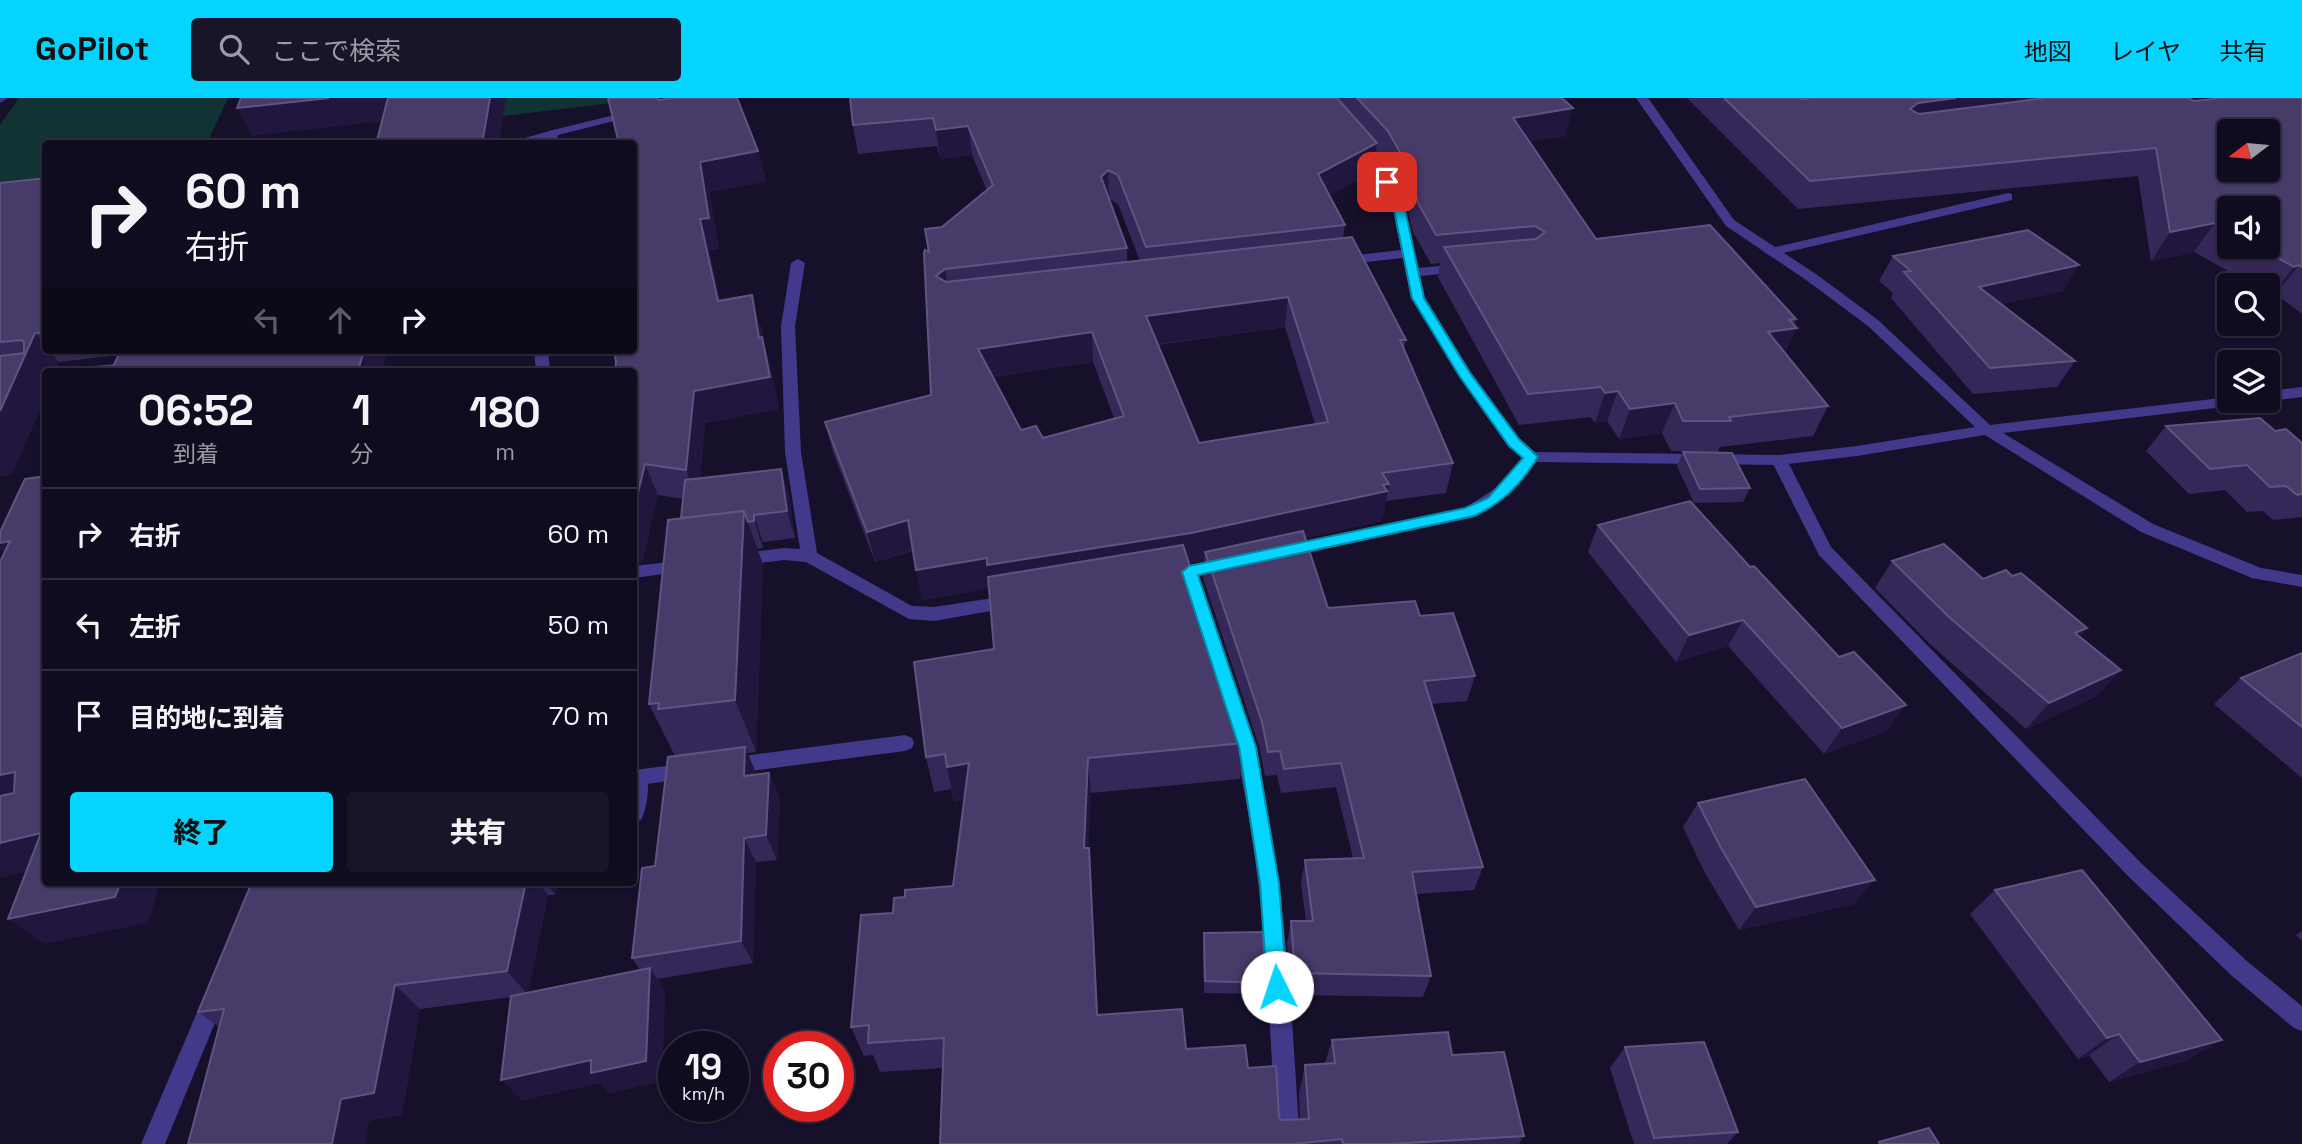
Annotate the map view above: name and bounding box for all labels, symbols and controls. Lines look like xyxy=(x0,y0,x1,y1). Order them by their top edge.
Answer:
search box xyxy=(191,18,681,81)
text: GoPilot xyxy=(35,28,149,70)
icon: search xyxy=(215,30,253,68)
text: ここで検索 xyxy=(271,34,401,68)
text: 地図 xyxy=(2024,36,2072,67)
text: レイヤ xyxy=(2110,36,2181,67)
text: 共有 xyxy=(2219,36,2267,67)
north arrow xyxy=(2217,119,2280,182)
map controls xyxy=(2217,119,2280,413)
pin xyxy=(1357,152,1417,212)
text: 60 m xyxy=(185,160,301,222)
icon: arrive xyxy=(1368,163,1406,201)
icon: right xyxy=(70,168,161,259)
button: sound xyxy=(2217,196,2280,259)
text: 右折 xyxy=(185,227,249,267)
button: search xyxy=(2217,273,2280,336)
icon: left xyxy=(248,301,286,339)
icon: ahead xyxy=(321,301,359,339)
icon: right xyxy=(394,301,432,339)
button: layers xyxy=(2217,350,2280,413)
text: 06:52 xyxy=(138,384,254,437)
text: 1 xyxy=(352,384,371,437)
text: 180 xyxy=(469,386,541,439)
text: m xyxy=(495,437,515,467)
text: 到着 xyxy=(173,439,219,469)
text: 分 xyxy=(350,439,373,469)
icon: right xyxy=(70,515,108,553)
text: 60 m xyxy=(547,517,609,551)
text: 右折 xyxy=(129,519,181,553)
icon: left xyxy=(70,606,108,644)
text: 50 m xyxy=(548,608,609,642)
text: 左折 xyxy=(129,610,181,644)
icon: arrive xyxy=(70,697,108,735)
text: 70 m xyxy=(549,699,609,733)
text: 目的地に到着 xyxy=(129,701,285,735)
button: 終了 xyxy=(70,792,333,872)
button: 共有 xyxy=(347,792,609,872)
position arrow xyxy=(1240,950,1314,1024)
speed limit sign: 30 xyxy=(763,1031,854,1122)
text: 19 xyxy=(685,1045,722,1089)
text: km/h xyxy=(682,1082,725,1105)

